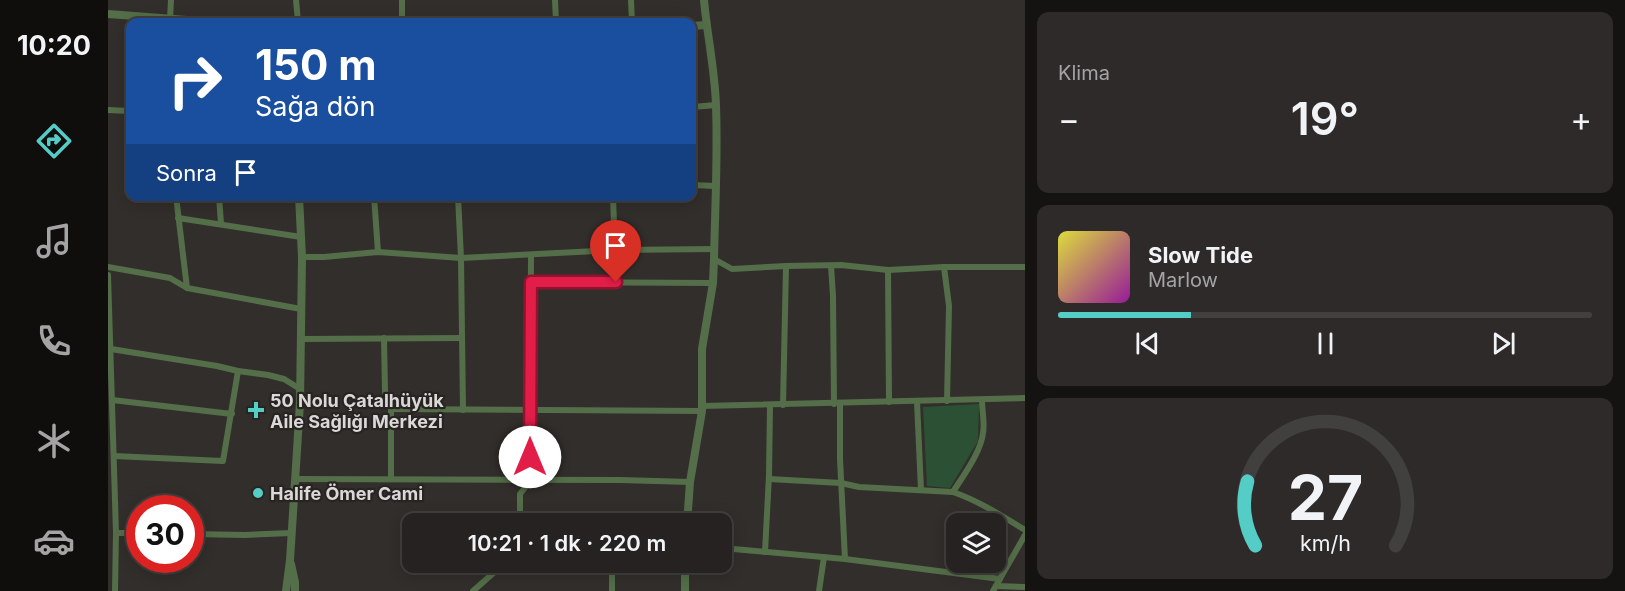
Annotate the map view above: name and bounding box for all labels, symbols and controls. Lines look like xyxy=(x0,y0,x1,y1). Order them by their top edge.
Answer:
text: 10:20 xyxy=(17,29,91,62)
text: 150 m xyxy=(255,39,377,90)
icon: right xyxy=(156,42,234,120)
text: Klima xyxy=(1058,61,1110,85)
text: Sağa dön xyxy=(255,90,375,123)
text: 19° xyxy=(1291,91,1359,146)
text: − xyxy=(1058,99,1080,139)
text: + xyxy=(1570,99,1592,139)
icon: directions xyxy=(33,120,75,162)
icon: arrive xyxy=(229,156,262,189)
text: Sonra xyxy=(156,160,217,186)
icon: music xyxy=(33,220,75,262)
pin xyxy=(590,220,641,282)
icon: arrive xyxy=(599,229,632,262)
text: Slow Tide xyxy=(1148,242,1253,268)
text: Marlow xyxy=(1148,268,1218,292)
icon: phone xyxy=(33,320,75,362)
icon: previous xyxy=(1131,327,1164,360)
icon: pause xyxy=(1309,327,1342,360)
icon: next xyxy=(1487,327,1520,360)
place label: 50 Nolu Çatalhüyük Aile Sağlığı Merkezi xyxy=(270,390,444,432)
marker: 50 Nolu Çatalhüyük Aile Sağlığı Merkezi xyxy=(247,401,265,419)
icon: climate xyxy=(33,420,75,462)
position arrow xyxy=(498,425,562,489)
text: 27 xyxy=(1287,460,1363,535)
place label: Halife Ömer Cami xyxy=(270,483,423,504)
marker: Halife Ömer Cami xyxy=(251,486,265,500)
speed limit sign: 30 xyxy=(126,495,204,573)
map controls xyxy=(946,513,1006,573)
button: layers xyxy=(946,513,1006,573)
icon: car xyxy=(33,520,75,562)
text: 10:21 · 1 dk · 220 m xyxy=(468,530,666,556)
text: km/h xyxy=(1300,530,1350,556)

